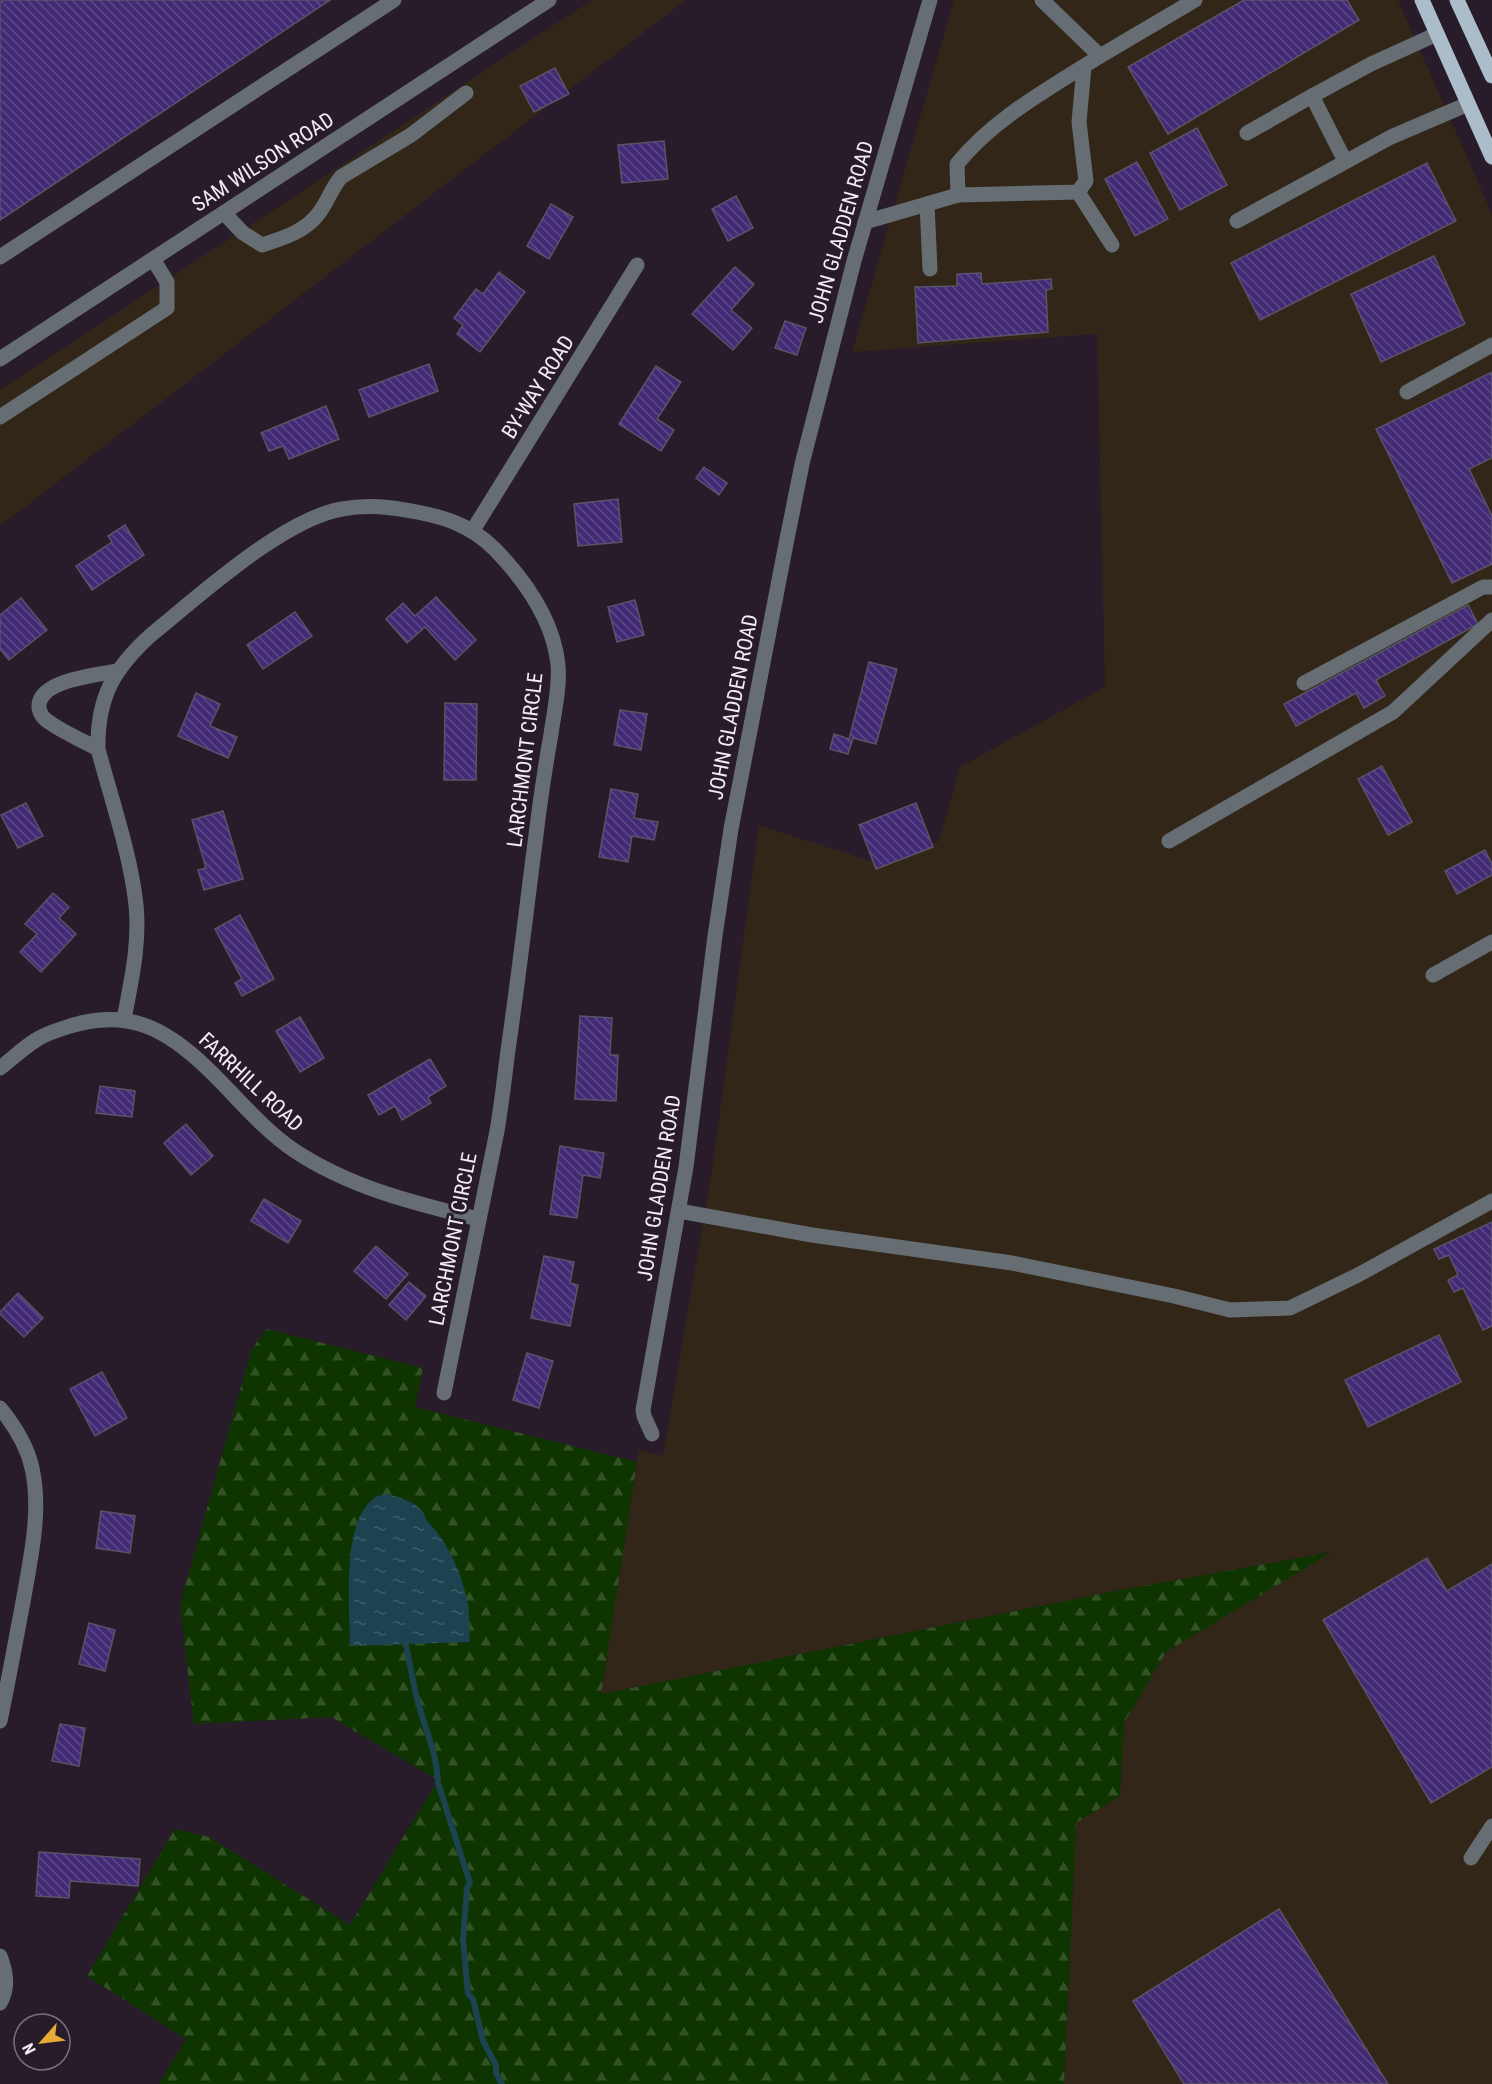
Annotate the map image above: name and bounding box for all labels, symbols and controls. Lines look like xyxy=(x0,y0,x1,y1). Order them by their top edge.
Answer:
street label: SAM WILSON ROAD xyxy=(188,107,338,217)
street label: JOHN GLADDEN ROAD xyxy=(804,138,878,326)
street label: BY-WAY ROAD xyxy=(497,331,579,443)
street label: JOHN GLADDEN ROAD xyxy=(703,612,763,802)
street label: LARCHMONT CIRCLE xyxy=(502,671,548,849)
street label: FARRHILL ROAD xyxy=(194,1028,308,1136)
street label: JOHN GLADDEN ROAD xyxy=(632,1093,686,1283)
street label: LARCHMONT CIRCLE xyxy=(424,1151,482,1327)
north arrow xyxy=(12,2012,72,2072)
text: N xyxy=(19,2040,40,2058)

